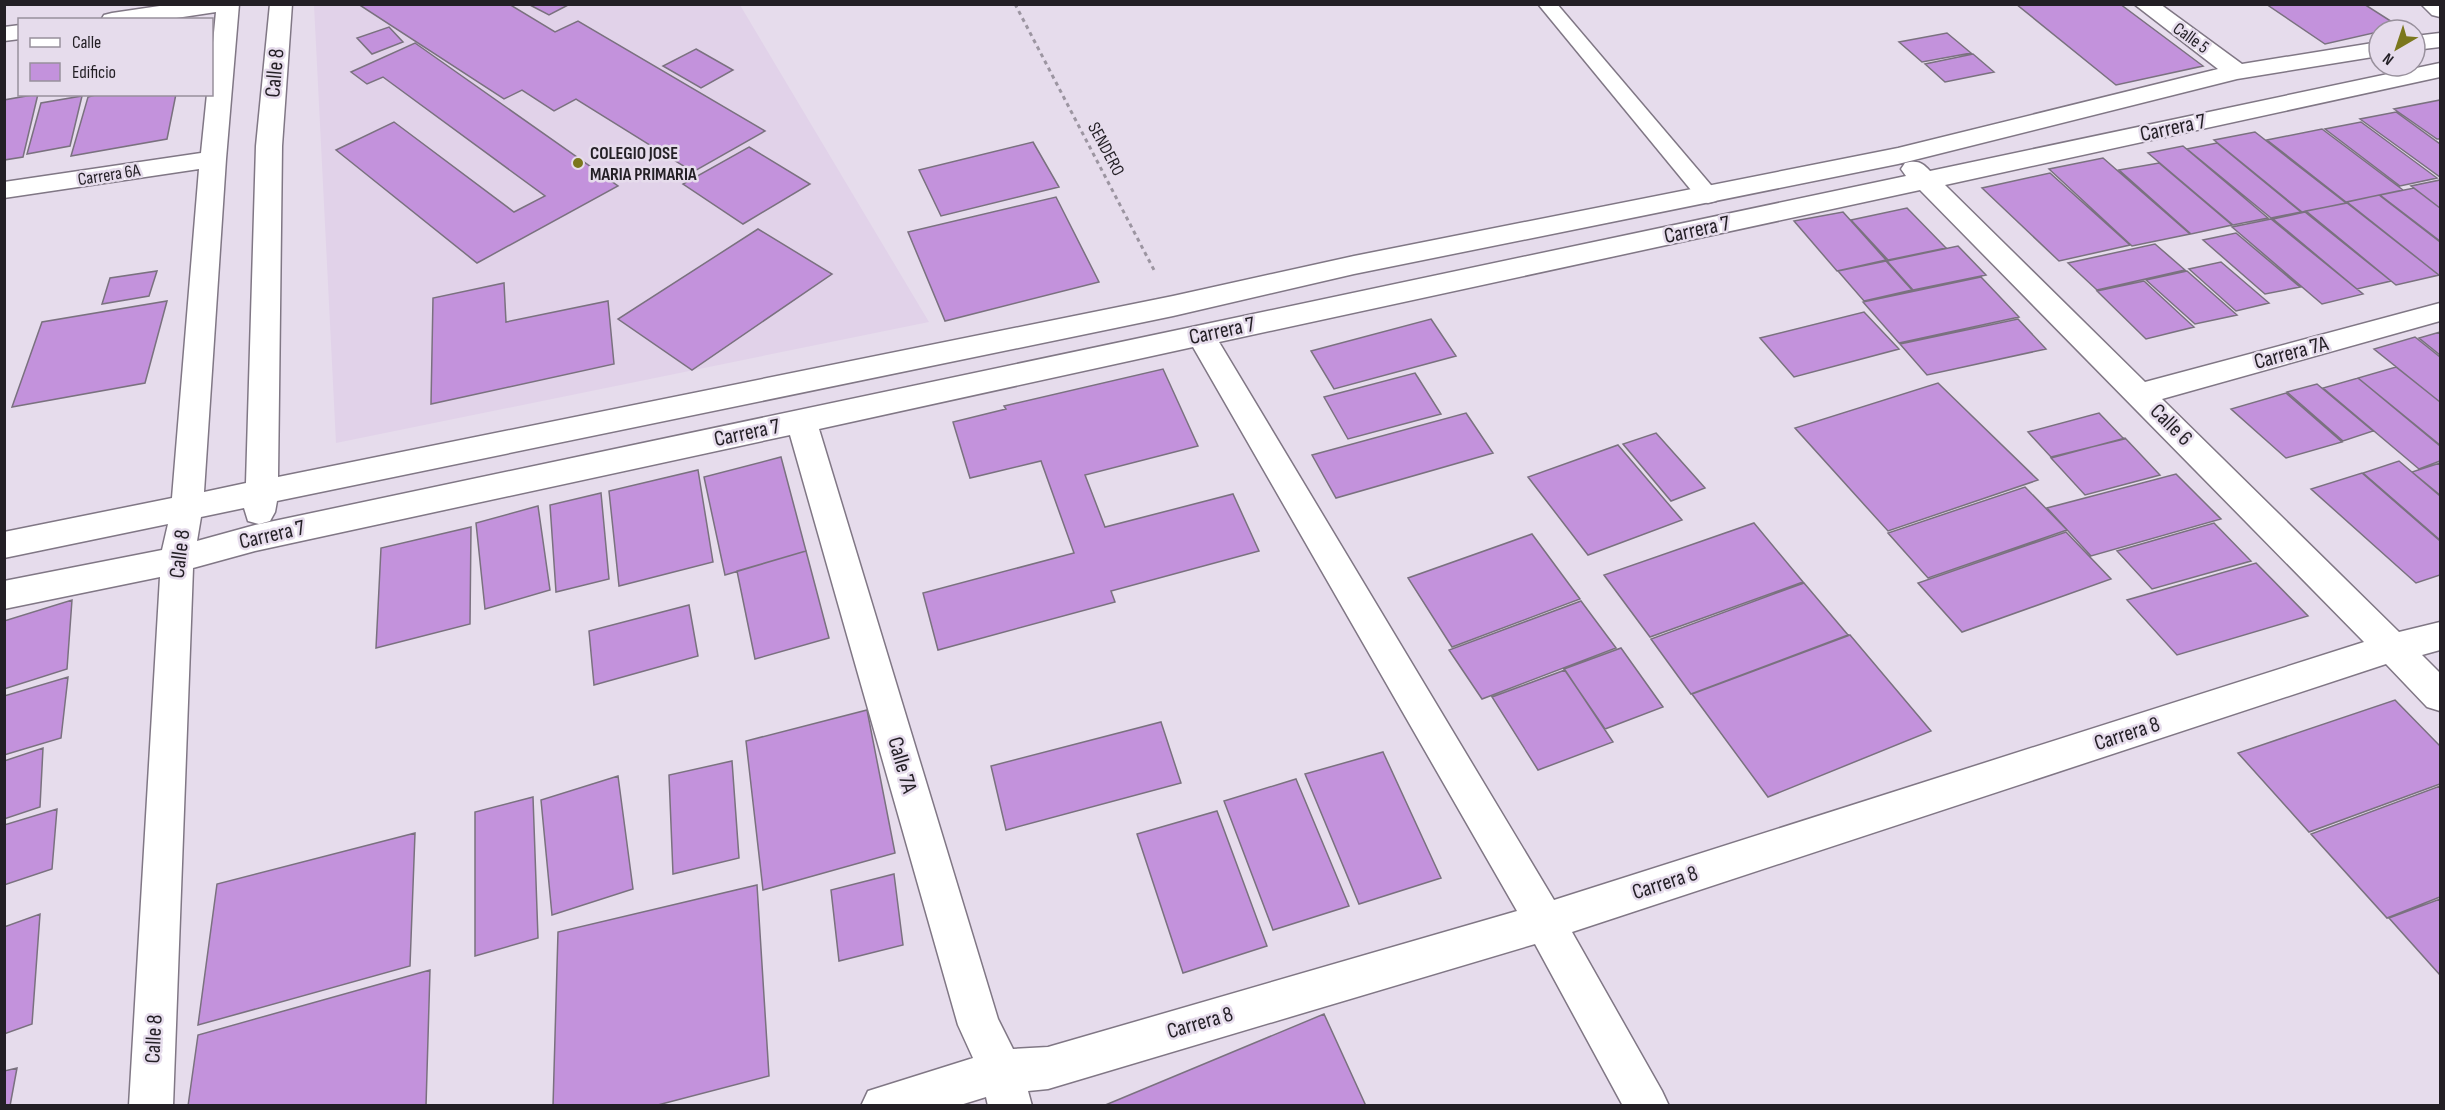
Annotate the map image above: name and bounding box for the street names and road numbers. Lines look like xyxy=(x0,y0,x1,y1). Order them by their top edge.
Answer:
street label: Calle 5 xyxy=(2169,18,2213,58)
street label: Calle 8 xyxy=(259,47,291,99)
street label: Carrera 7 xyxy=(2138,108,2209,148)
street label: SENDERO xyxy=(1083,119,1129,179)
street label: Carrera 6A xyxy=(76,160,142,190)
street label: Carrera 7 xyxy=(1662,210,1733,250)
street label: Carrera 7 xyxy=(1187,311,1258,351)
street label: Carrera 7A xyxy=(2251,330,2332,376)
street label: Calle 6 xyxy=(2144,398,2198,452)
street label: Carrera 7 xyxy=(712,413,783,453)
street label: Carrera 7 xyxy=(237,514,308,556)
street label: Calle 8 xyxy=(164,528,196,580)
street label: Carrera 8 xyxy=(2091,711,2163,757)
street label: Calle 7A xyxy=(881,734,923,797)
street label: Carrera 8 xyxy=(1629,860,1701,906)
street label: Carrera 8 xyxy=(1164,1001,1236,1045)
street label: Calle 8 xyxy=(139,1014,169,1064)

